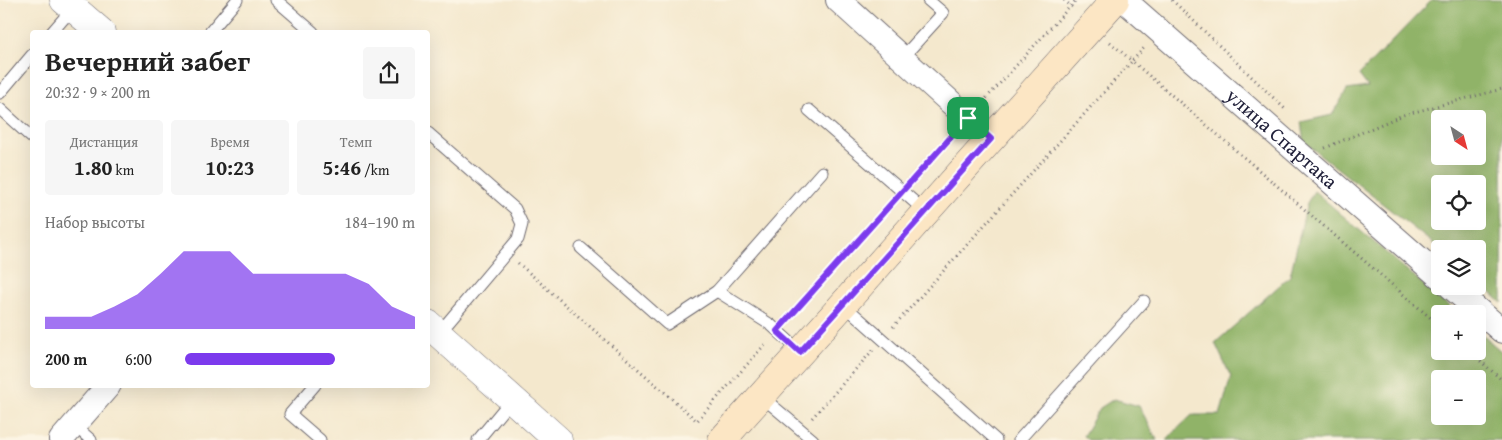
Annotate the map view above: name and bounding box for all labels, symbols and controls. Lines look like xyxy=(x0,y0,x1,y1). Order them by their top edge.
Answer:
text: Вечерний забег xyxy=(45,40,250,81)
button: share xyxy=(363,47,415,99)
text: 20:32 · 9 × 200 m xyxy=(45,80,150,104)
street label: улица Спартака xyxy=(1219,80,1345,195)
pin xyxy=(947,97,989,139)
icon: arrive xyxy=(954,104,982,132)
north arrow xyxy=(1431,110,1486,165)
map controls xyxy=(1431,110,1486,425)
text: Дистанция xyxy=(70,132,138,152)
text: Время xyxy=(210,132,250,152)
text: Темп xyxy=(340,132,372,152)
text: 1.80 xyxy=(74,152,112,183)
text: 10:23 xyxy=(205,152,255,183)
text: 5:46 xyxy=(323,152,361,183)
text: km xyxy=(112,160,134,180)
text: /km xyxy=(361,160,389,180)
button: locate xyxy=(1431,175,1486,230)
text: Набор высоты xyxy=(45,210,145,234)
text: 184–190 m xyxy=(345,210,415,234)
button: layers xyxy=(1431,240,1486,295)
button: + xyxy=(1431,305,1486,360)
text: 200 m xyxy=(45,347,87,371)
text: 6:00 xyxy=(125,347,152,371)
button: − xyxy=(1431,370,1486,425)

